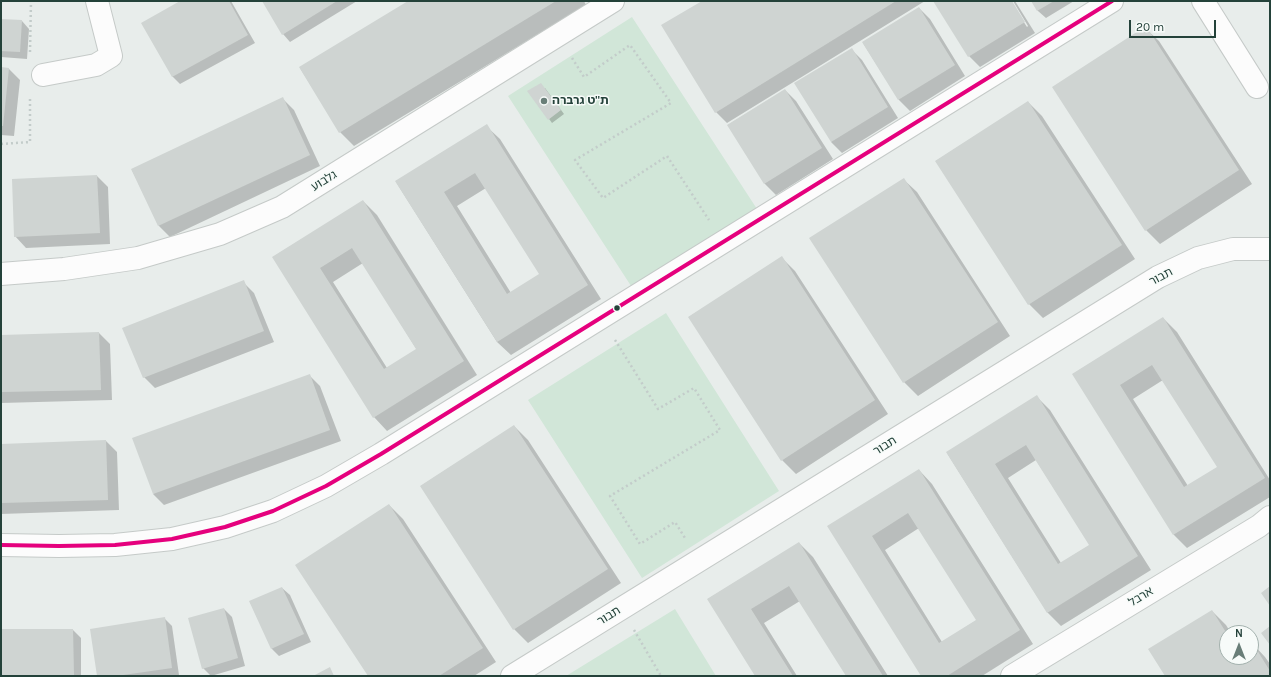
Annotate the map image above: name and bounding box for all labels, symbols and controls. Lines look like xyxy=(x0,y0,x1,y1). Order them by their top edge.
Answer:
scale bar xyxy=(1131,12,1218,38)
text: 20 m xyxy=(1136,20,1164,34)
place label: ת"ט גרברה xyxy=(552,94,609,108)
marker: ת"ט גרברה xyxy=(539,96,549,106)
street label: גלבוע xyxy=(308,168,340,194)
street label: תבור xyxy=(1147,265,1175,289)
unlabelled marker xyxy=(612,303,622,313)
street label: תבור xyxy=(871,433,899,459)
street label: ארבל xyxy=(1126,584,1156,610)
street label: תבור xyxy=(595,603,623,629)
north arrow xyxy=(1219,625,1259,665)
text: N xyxy=(1235,627,1243,640)

